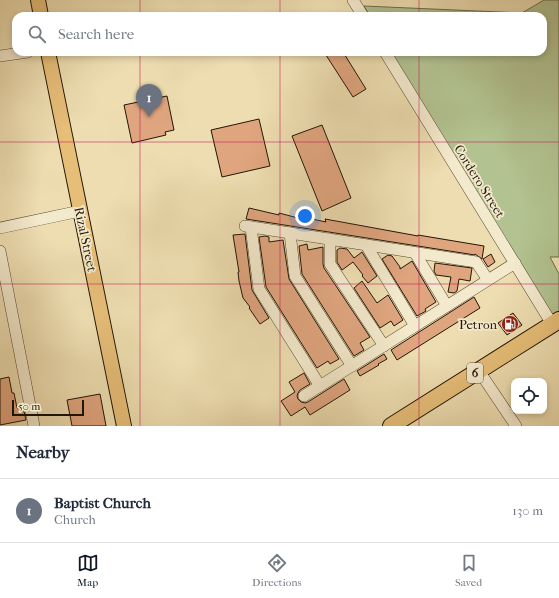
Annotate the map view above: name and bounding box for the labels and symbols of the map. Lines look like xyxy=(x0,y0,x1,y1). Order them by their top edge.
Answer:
pin: 1 xyxy=(136,84,162,117)
street label: Cordero Street xyxy=(451,142,508,221)
street label: Rizal Street xyxy=(71,205,100,273)
your location xyxy=(295,206,315,226)
fuel station icon: Petron xyxy=(500,314,520,334)
place label: Petron xyxy=(459,317,497,332)
road number: 6 xyxy=(467,363,483,383)
scale bar xyxy=(12,398,84,417)

